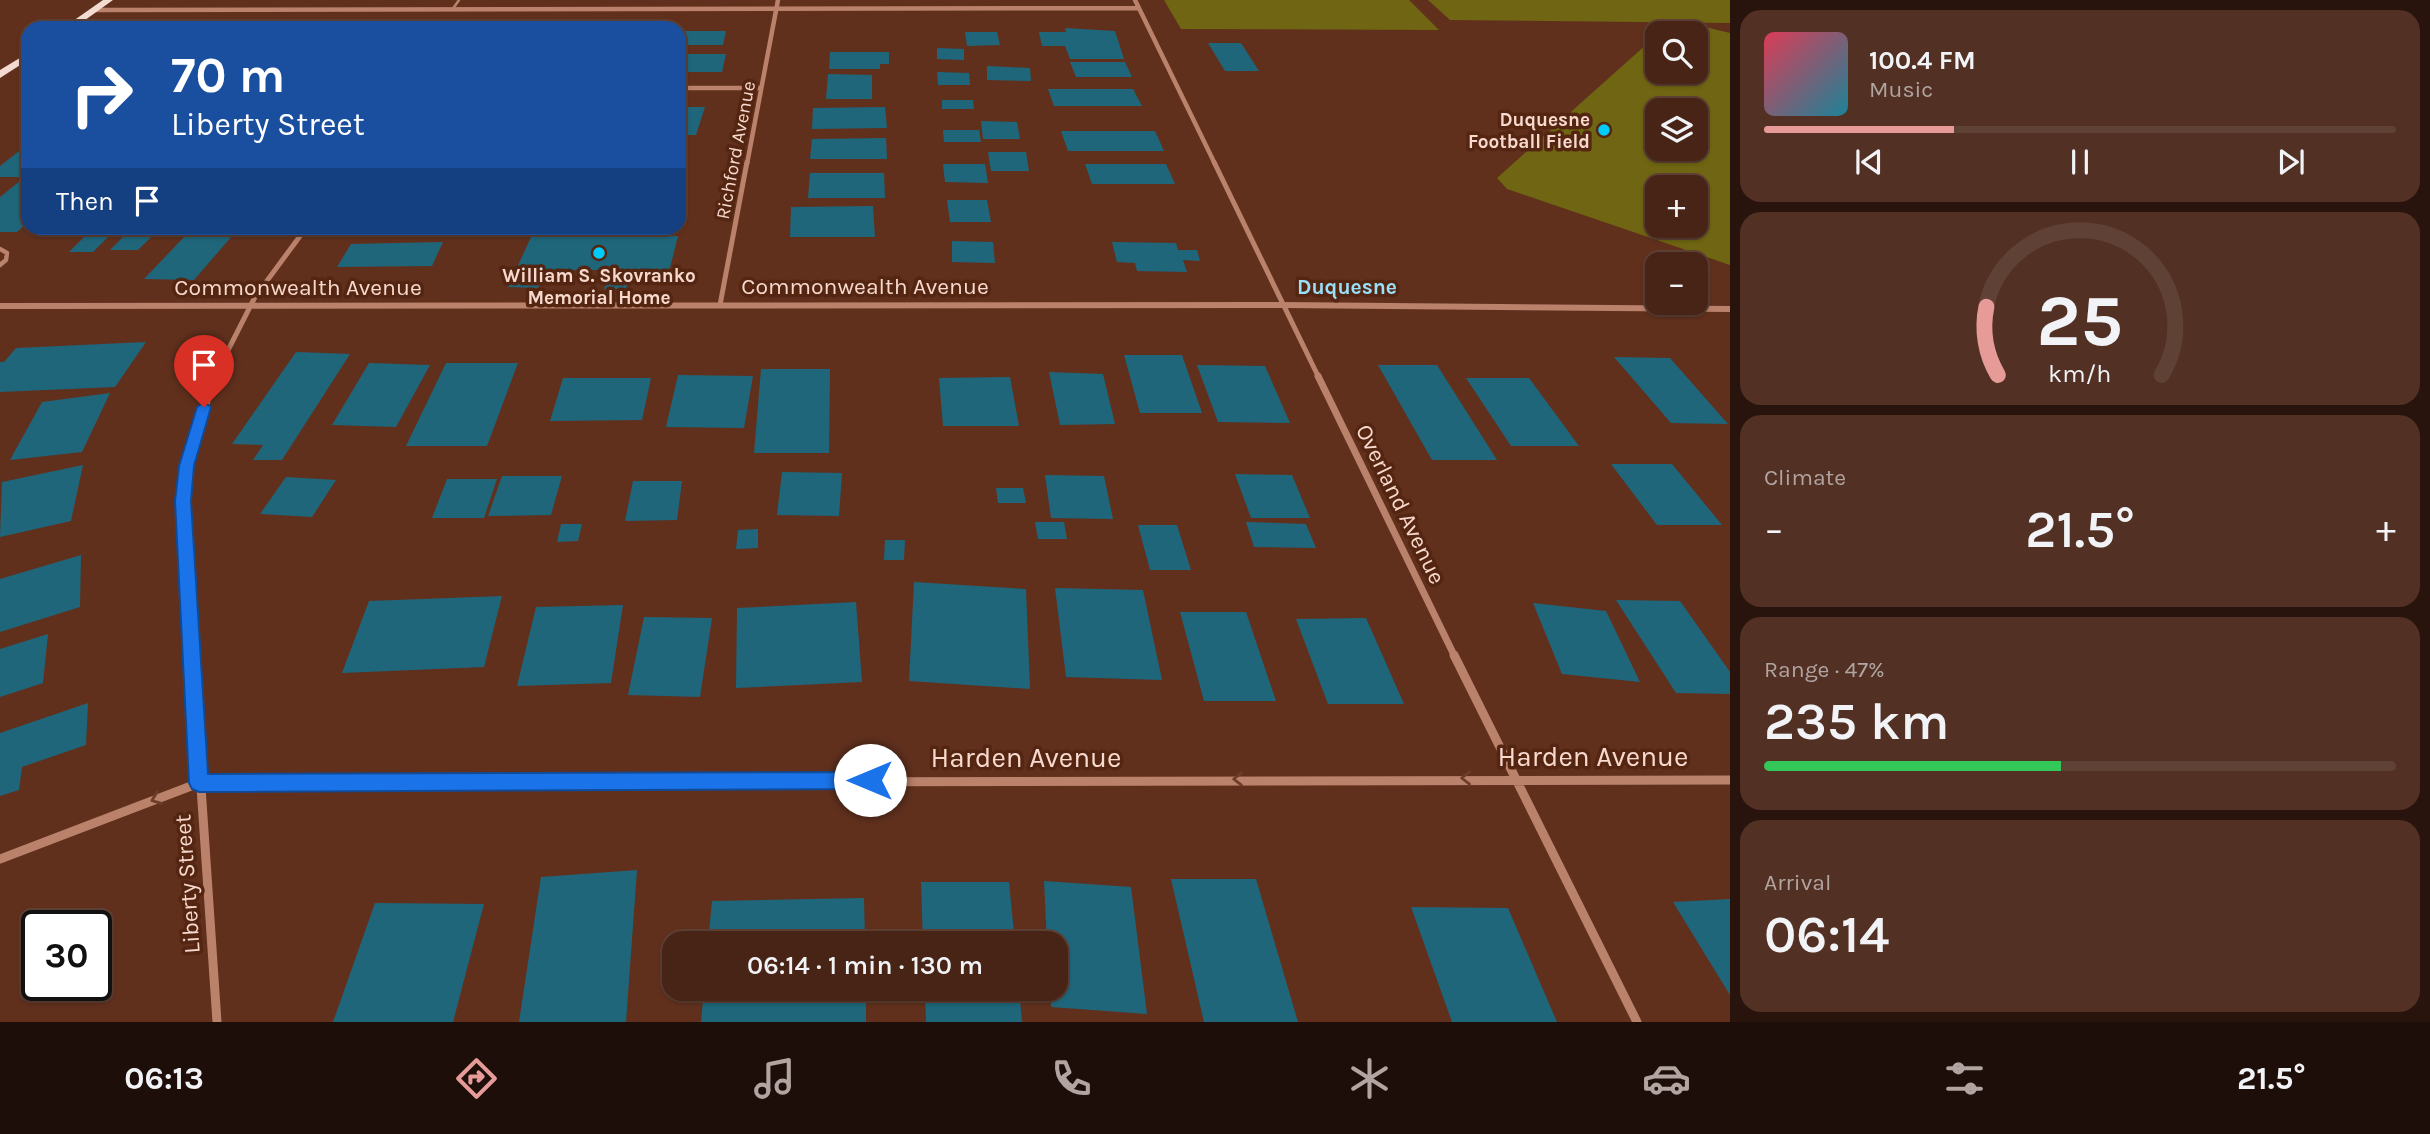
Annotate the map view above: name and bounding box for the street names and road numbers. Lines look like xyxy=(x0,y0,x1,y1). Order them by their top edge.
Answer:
street label: Richford Avenue xyxy=(712,79,760,221)
street label: Commonwealth Avenue xyxy=(741,273,989,300)
street label: Commonwealth Avenue xyxy=(174,274,422,301)
street label: Overland Avenue xyxy=(1350,420,1451,588)
street label: Harden Avenue xyxy=(1498,740,1688,773)
street label: Harden Avenue xyxy=(931,741,1121,774)
street label: Liberty Street xyxy=(169,813,206,954)

